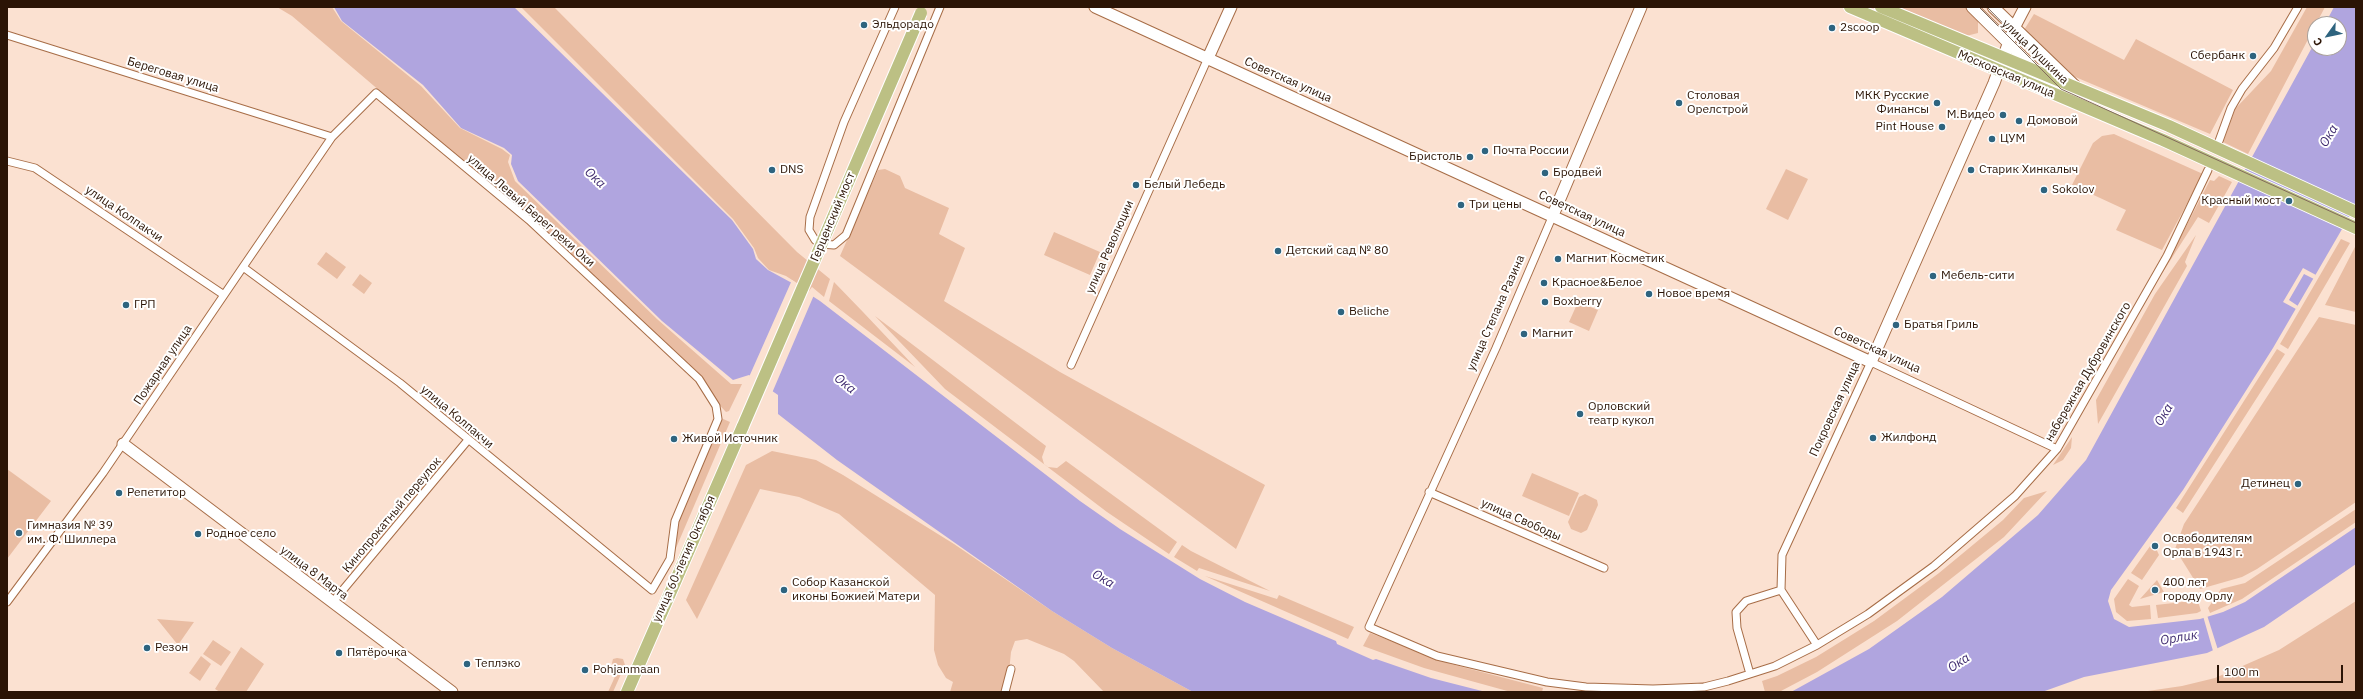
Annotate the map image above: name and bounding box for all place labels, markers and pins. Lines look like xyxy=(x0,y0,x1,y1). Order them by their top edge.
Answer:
place label: Эльдорадо xyxy=(872,18,934,32)
marker: Эльдорадо xyxy=(859,20,869,30)
place label: 2scoop xyxy=(1840,21,1879,35)
marker: 2scoop xyxy=(1827,23,1837,33)
place label: Сбербанк xyxy=(2190,49,2245,63)
marker: Сбербанк xyxy=(2248,51,2258,61)
place label: Столовая Орелстрой xyxy=(1687,89,1748,117)
place label: МКК Русские Финансы xyxy=(1855,89,1929,117)
marker: Столовая Орелстрой xyxy=(1674,98,1684,108)
marker: МКК Русские Финансы xyxy=(1932,98,1942,108)
place label: М.Видео xyxy=(1947,108,1995,122)
marker: М.Видео xyxy=(1998,110,2008,120)
place label: Домовой xyxy=(2027,114,2078,128)
marker: Домовой xyxy=(2014,116,2024,126)
place label: Pint House xyxy=(1875,120,1934,134)
marker: Pint House xyxy=(1937,122,1947,132)
place label: ЦУМ xyxy=(2000,132,2025,146)
marker: ЦУМ xyxy=(1987,134,1997,144)
place label: Почта России xyxy=(1493,144,1569,158)
marker: Почта России xyxy=(1480,146,1490,156)
place label: Бристоль xyxy=(1409,150,1462,164)
marker: Бристоль xyxy=(1465,152,1475,162)
place label: DNS xyxy=(780,163,804,177)
place label: Старик Хинкалыч xyxy=(1979,163,2078,177)
marker: DNS xyxy=(767,165,777,175)
marker: Старик Хинкалыч xyxy=(1966,165,1976,175)
place label: Бродвей xyxy=(1553,166,1602,180)
marker: Бродвей xyxy=(1540,168,1550,178)
place label: Белый Лебедь xyxy=(1144,178,1225,192)
marker: Белый Лебедь xyxy=(1131,180,1141,190)
place label: Sokolov xyxy=(2052,183,2094,197)
marker: Sokolov xyxy=(2039,185,2049,195)
place label: Красный мост xyxy=(2201,194,2281,208)
marker: Красный мост xyxy=(2284,196,2294,206)
place label: Три цены xyxy=(1469,198,1522,212)
marker: Три цены xyxy=(1456,200,1466,210)
place label: Детский сад № 80 xyxy=(1286,244,1388,258)
marker: Детский сад № 80 xyxy=(1273,246,1283,256)
place label: Магнит Косметик xyxy=(1566,252,1664,266)
marker: Магнит Косметик xyxy=(1553,254,1563,264)
place label: Мебель-сити xyxy=(1941,269,2015,283)
marker: Мебель-сити xyxy=(1928,271,1938,281)
place label: Красное&Белое xyxy=(1552,276,1642,290)
marker: Красное&Белое xyxy=(1539,278,1549,288)
place label: Новое время xyxy=(1657,287,1730,301)
marker: Новое время xyxy=(1644,289,1654,299)
place label: Boxberry xyxy=(1553,295,1602,309)
marker: Boxberry xyxy=(1540,297,1550,307)
place label: ГРП xyxy=(134,298,156,312)
marker: ГРП xyxy=(121,300,131,310)
place label: Beliche xyxy=(1349,305,1389,319)
marker: Beliche xyxy=(1336,307,1346,317)
place label: Братья Гриль xyxy=(1904,318,1978,332)
marker: Братья Гриль xyxy=(1891,320,1901,330)
place label: Магнит xyxy=(1532,327,1573,341)
marker: Магнит xyxy=(1519,329,1529,339)
place label: Орловский театр кукол xyxy=(1588,400,1654,428)
marker: Орловский театр кукол xyxy=(1575,409,1585,419)
place label: Жилфонд xyxy=(1881,431,1936,445)
place label: Живой Источник xyxy=(682,432,778,446)
marker: Жилфонд xyxy=(1868,433,1878,443)
marker: Живой Источник xyxy=(669,434,679,444)
place label: Детинец xyxy=(2241,477,2290,491)
marker: Детинец xyxy=(2293,479,2303,489)
place label: Репетитор xyxy=(127,486,186,500)
marker: Репетитор xyxy=(114,488,124,498)
place label: Гимназия № 39 им. Ф. Шиллера xyxy=(27,519,116,547)
place label: Родное село xyxy=(206,527,276,541)
marker: Гимназия № 39 им. Ф. Шиллера xyxy=(14,528,24,538)
marker: Родное село xyxy=(193,529,203,539)
place label: Освободителям Орла в 1943 г. xyxy=(2163,532,2252,560)
marker: Освободителям Орла в 1943 г. xyxy=(2150,541,2160,551)
place label: Собор Казанской иконы Божией Матери xyxy=(792,576,920,604)
place label: 400 лет городу Орлу xyxy=(2163,576,2232,604)
marker: Собор Казанской иконы Божией Матери xyxy=(779,585,789,595)
marker: 400 лет городу Орлу xyxy=(2150,585,2160,595)
place label: Резон xyxy=(155,641,188,655)
marker: Резон xyxy=(142,643,152,653)
place label: Пятёрочка xyxy=(347,646,407,660)
marker: Пятёрочка xyxy=(334,648,344,658)
place label: Теплэко xyxy=(475,657,521,671)
marker: Теплэко xyxy=(462,659,472,669)
place label: Pohjanmaan xyxy=(593,663,660,677)
marker: Pohjanmaan xyxy=(580,665,590,675)

